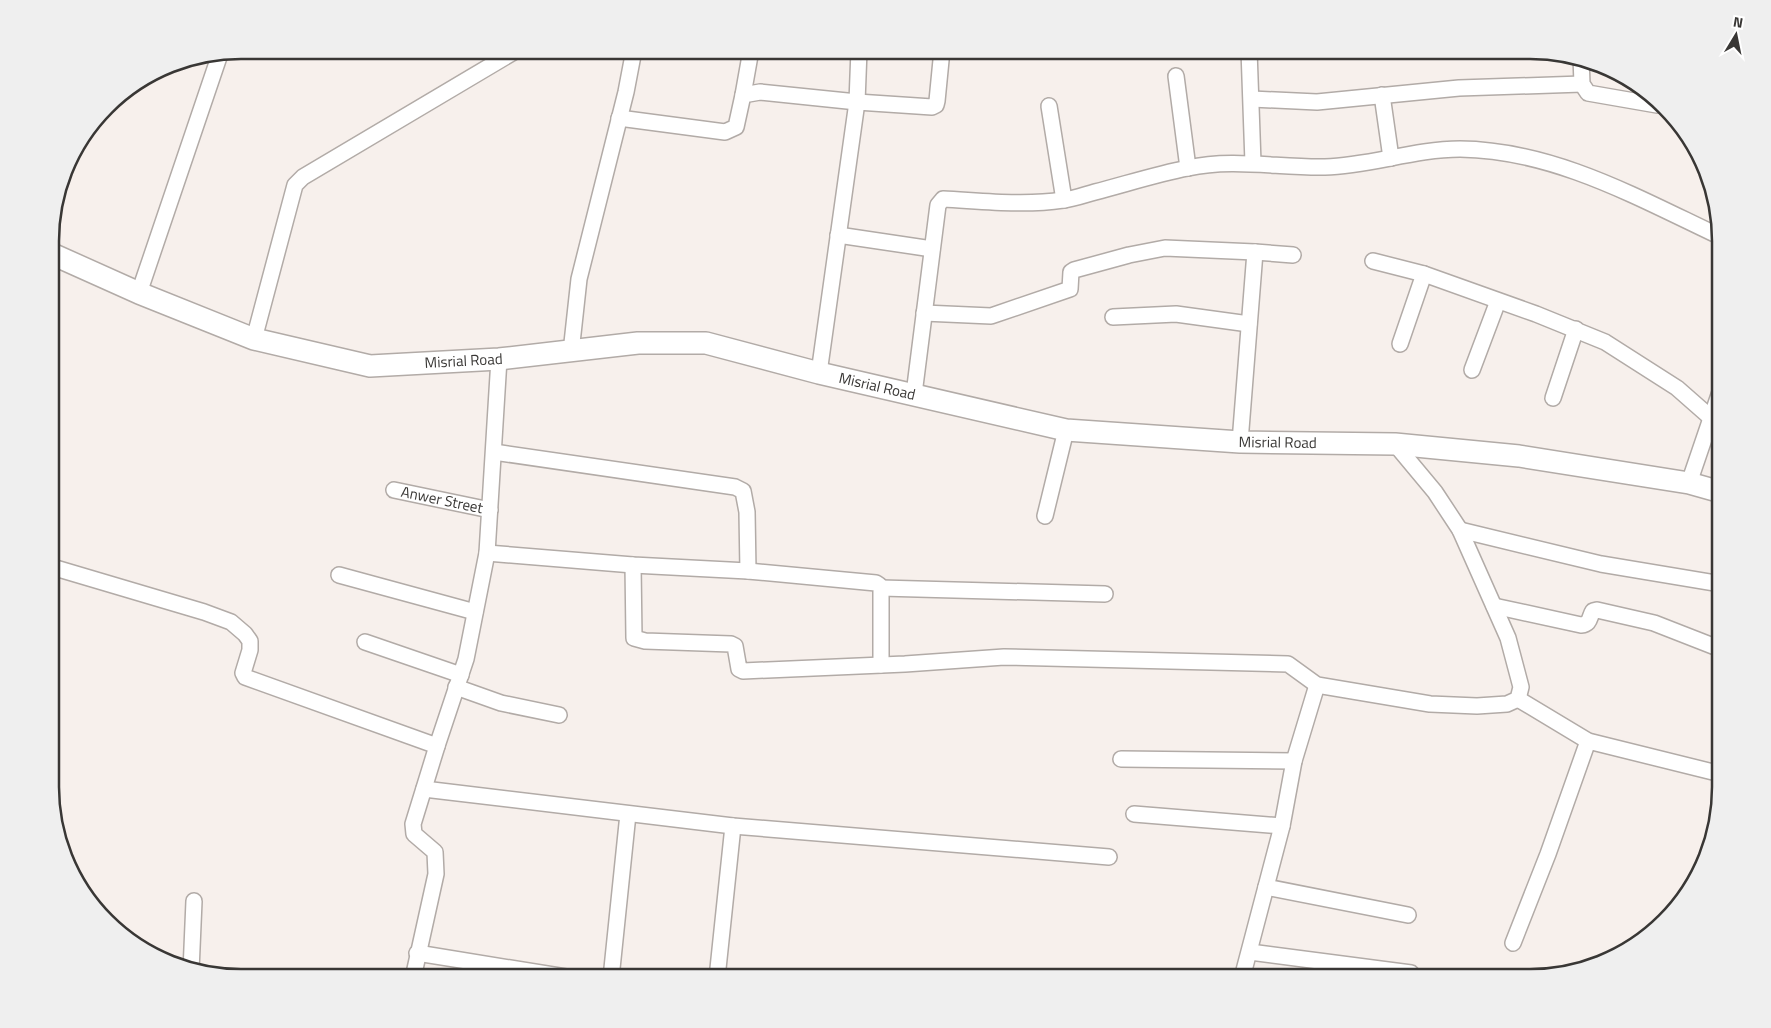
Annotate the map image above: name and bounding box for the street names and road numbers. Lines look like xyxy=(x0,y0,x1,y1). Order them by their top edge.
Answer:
street label: Misrial Road xyxy=(424,347,503,374)
street label: Misrial Road xyxy=(837,366,918,406)
street label: Misrial Road xyxy=(1239,430,1317,454)
street label: Anwer Street xyxy=(399,480,486,519)

